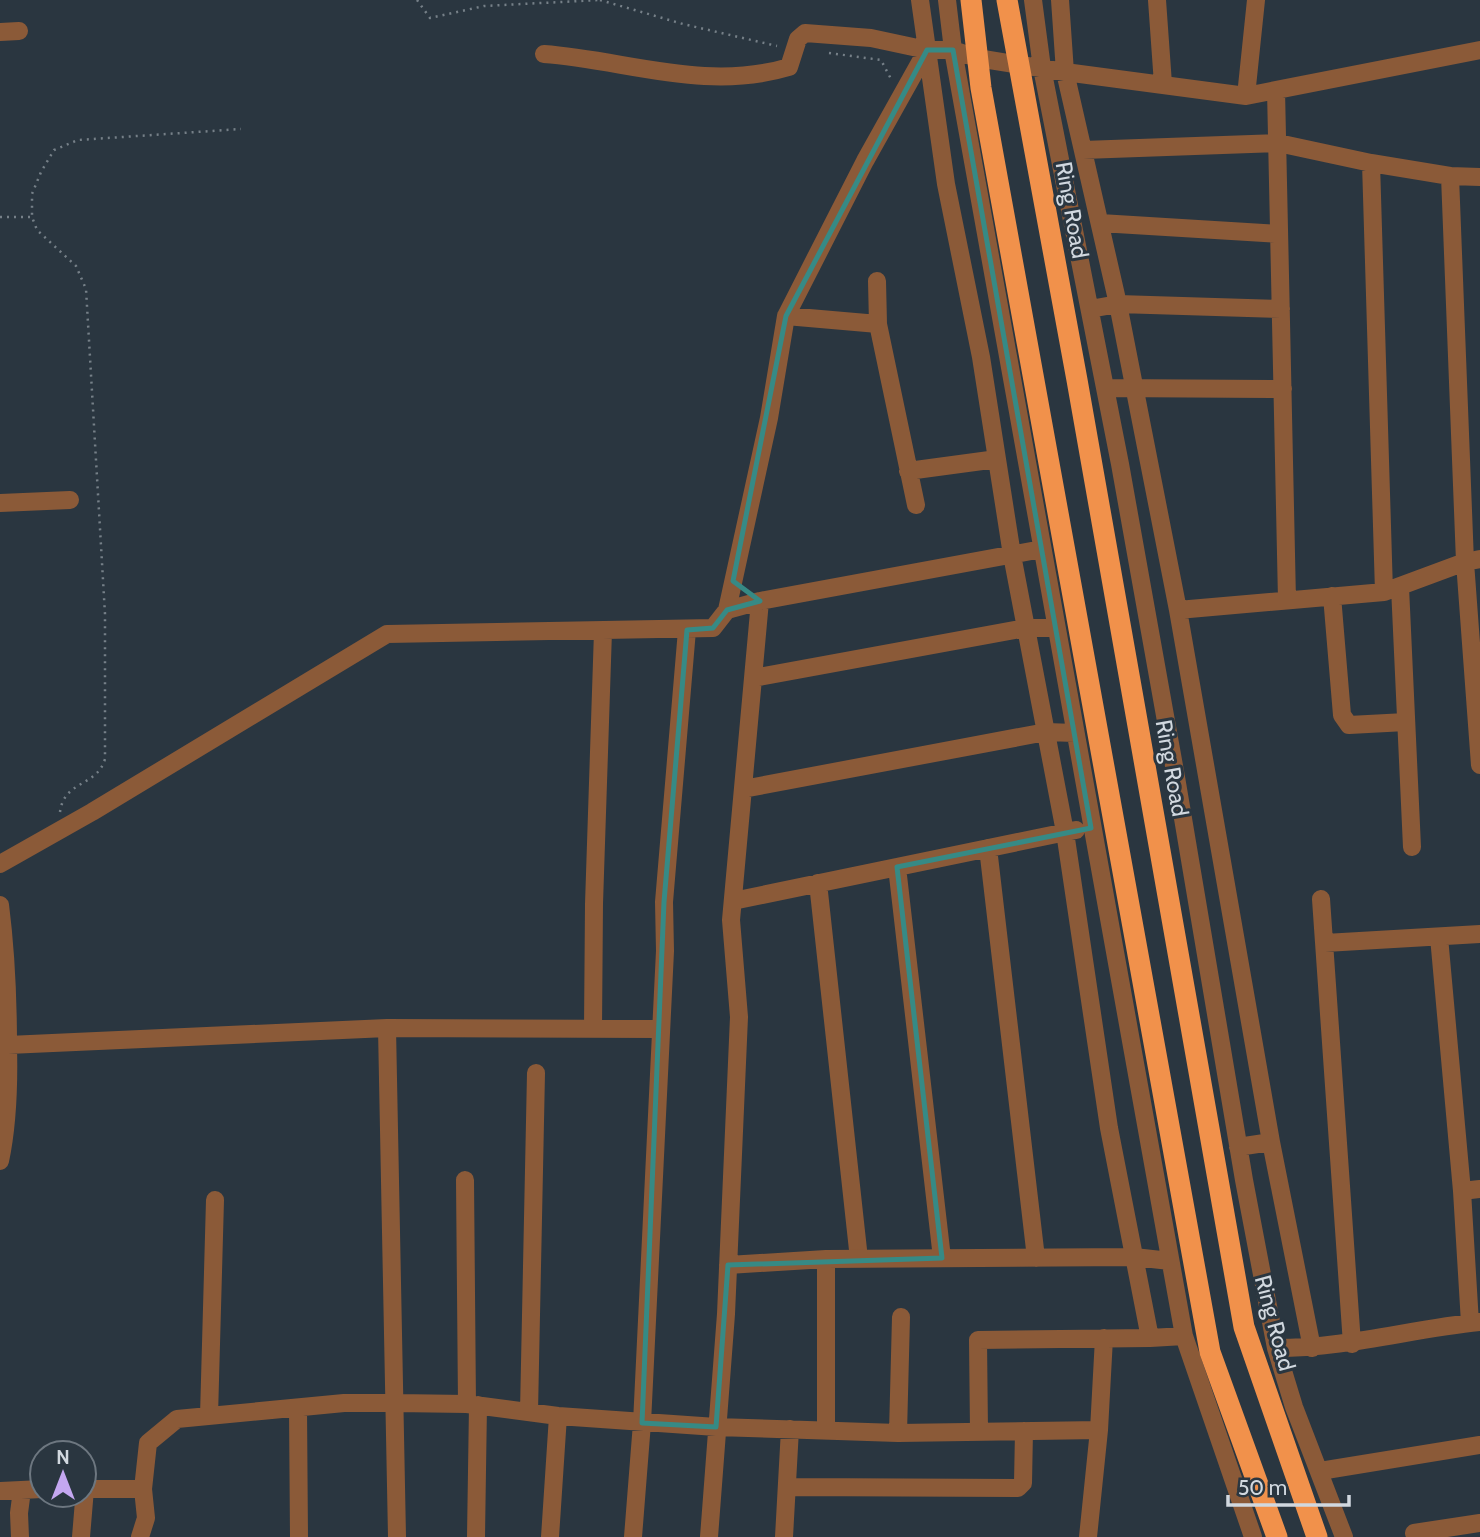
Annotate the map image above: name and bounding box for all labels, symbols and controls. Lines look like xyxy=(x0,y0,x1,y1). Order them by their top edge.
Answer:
street label: Ring Road xyxy=(1050,159,1094,261)
street label: Ring Road xyxy=(1150,717,1194,819)
street label: Ring Road xyxy=(1249,1272,1301,1374)
north arrow xyxy=(28,1439,98,1509)
text: N xyxy=(56,1446,70,1469)
scale bar xyxy=(1228,1464,1349,1508)
text: 50 m xyxy=(1238,1475,1287,1500)

